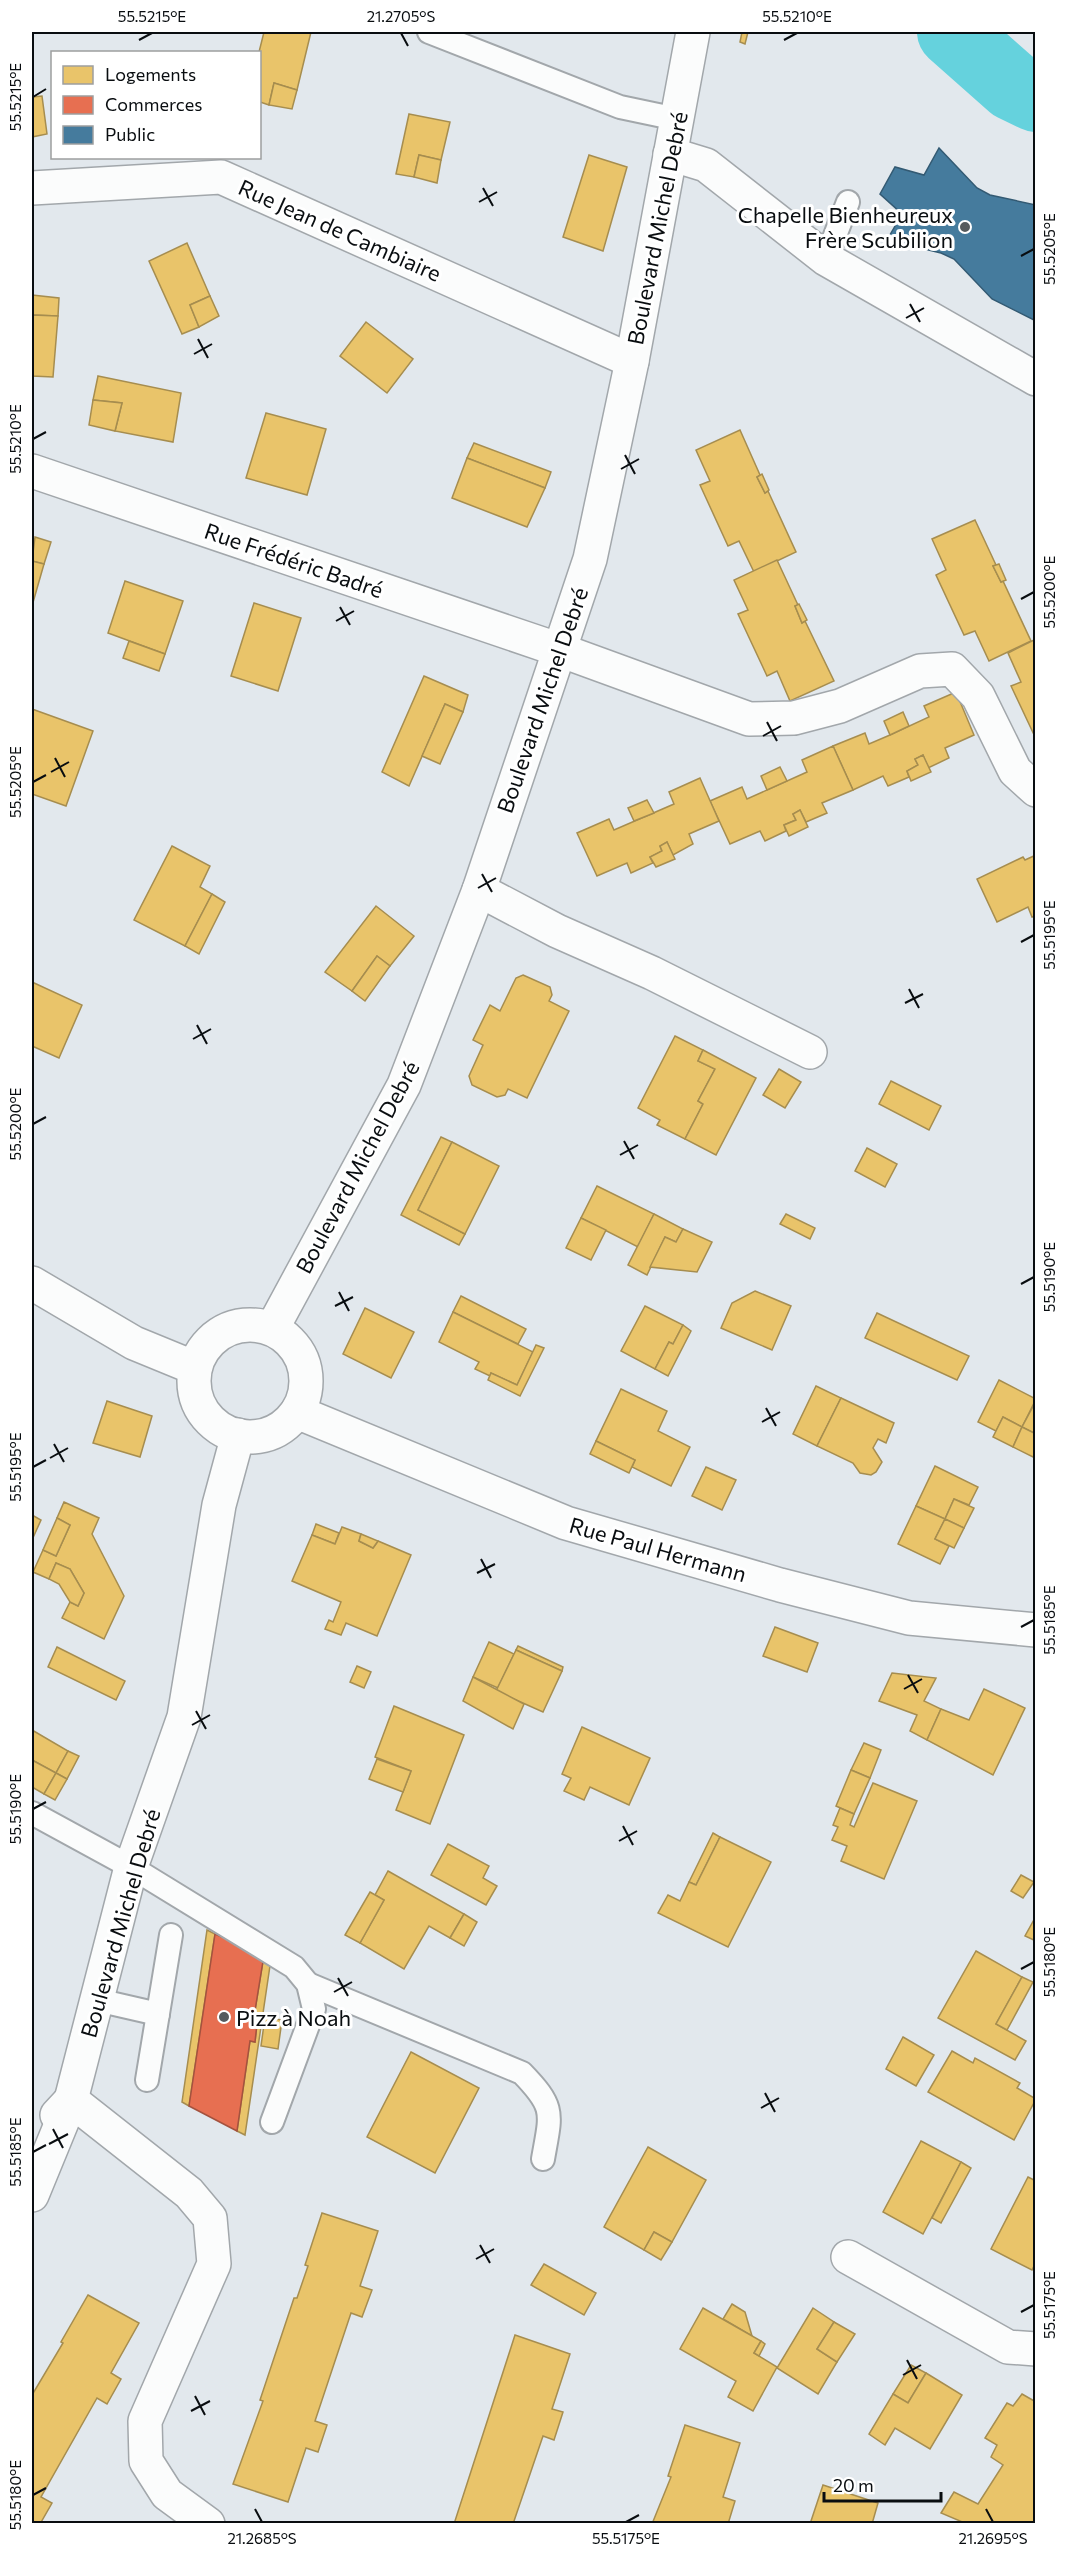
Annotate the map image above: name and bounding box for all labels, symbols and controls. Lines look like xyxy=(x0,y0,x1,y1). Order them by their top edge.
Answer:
text: 55.5215°E xyxy=(118,7,186,25)
text: 21.2705°S xyxy=(367,7,436,25)
text: 55.5210°E xyxy=(762,7,832,25)
legend xyxy=(51,51,261,159)
text: 55.5215°E xyxy=(6,63,24,131)
text: Logements xyxy=(105,63,196,85)
text: Commerces xyxy=(105,93,202,115)
street label: Boulevard Michel Debré xyxy=(621,109,693,347)
text: Public xyxy=(105,123,155,145)
street label: Rue Jean de Cambiaire xyxy=(234,173,446,287)
place label: Chapelle Bienheureux Frère Scubilion xyxy=(738,201,953,253)
text: 55.5205°E xyxy=(1040,213,1058,285)
marker: Chapelle Bienheureux Frère Scubilion xyxy=(958,220,972,234)
text: 55.5210°E xyxy=(6,404,24,474)
street label: Rue Frédéric Badré xyxy=(201,517,387,603)
text: 55.5200°E xyxy=(1040,555,1058,628)
street label: Boulevard Michel Debré xyxy=(491,584,593,816)
text: 55.5205°E xyxy=(6,746,24,818)
text: 55.5195°E xyxy=(1040,900,1058,970)
street label: Boulevard Michel Debré xyxy=(289,1056,425,1278)
text: 55.5200°E xyxy=(6,1087,24,1160)
text: 55.5190°E xyxy=(1040,1242,1058,1312)
text: 55.5195°E xyxy=(6,1432,24,1502)
street label: Rue Paul Hermann xyxy=(566,1511,750,1587)
text: 55.5185°E xyxy=(1040,1585,1058,1655)
text: 55.5190°E xyxy=(6,1774,24,1844)
street label: Boulevard Michel Debré xyxy=(74,1805,166,2041)
text: 55.5180°E xyxy=(1040,1927,1058,1997)
place label: Pizz à Noah xyxy=(236,2004,351,2031)
marker: Pizz à Noah xyxy=(217,2010,231,2024)
text: 55.5185°E xyxy=(6,2117,24,2187)
text: 55.5175°E xyxy=(1040,2271,1058,2339)
text: 55.5180°E xyxy=(6,2460,24,2530)
scale bar xyxy=(824,2465,941,2503)
text: 20 m xyxy=(833,2474,874,2496)
text: 21.2685°S xyxy=(227,2529,297,2547)
text: 55.5175°E xyxy=(592,2529,660,2547)
text: 21.2695°S xyxy=(958,2529,1028,2547)

